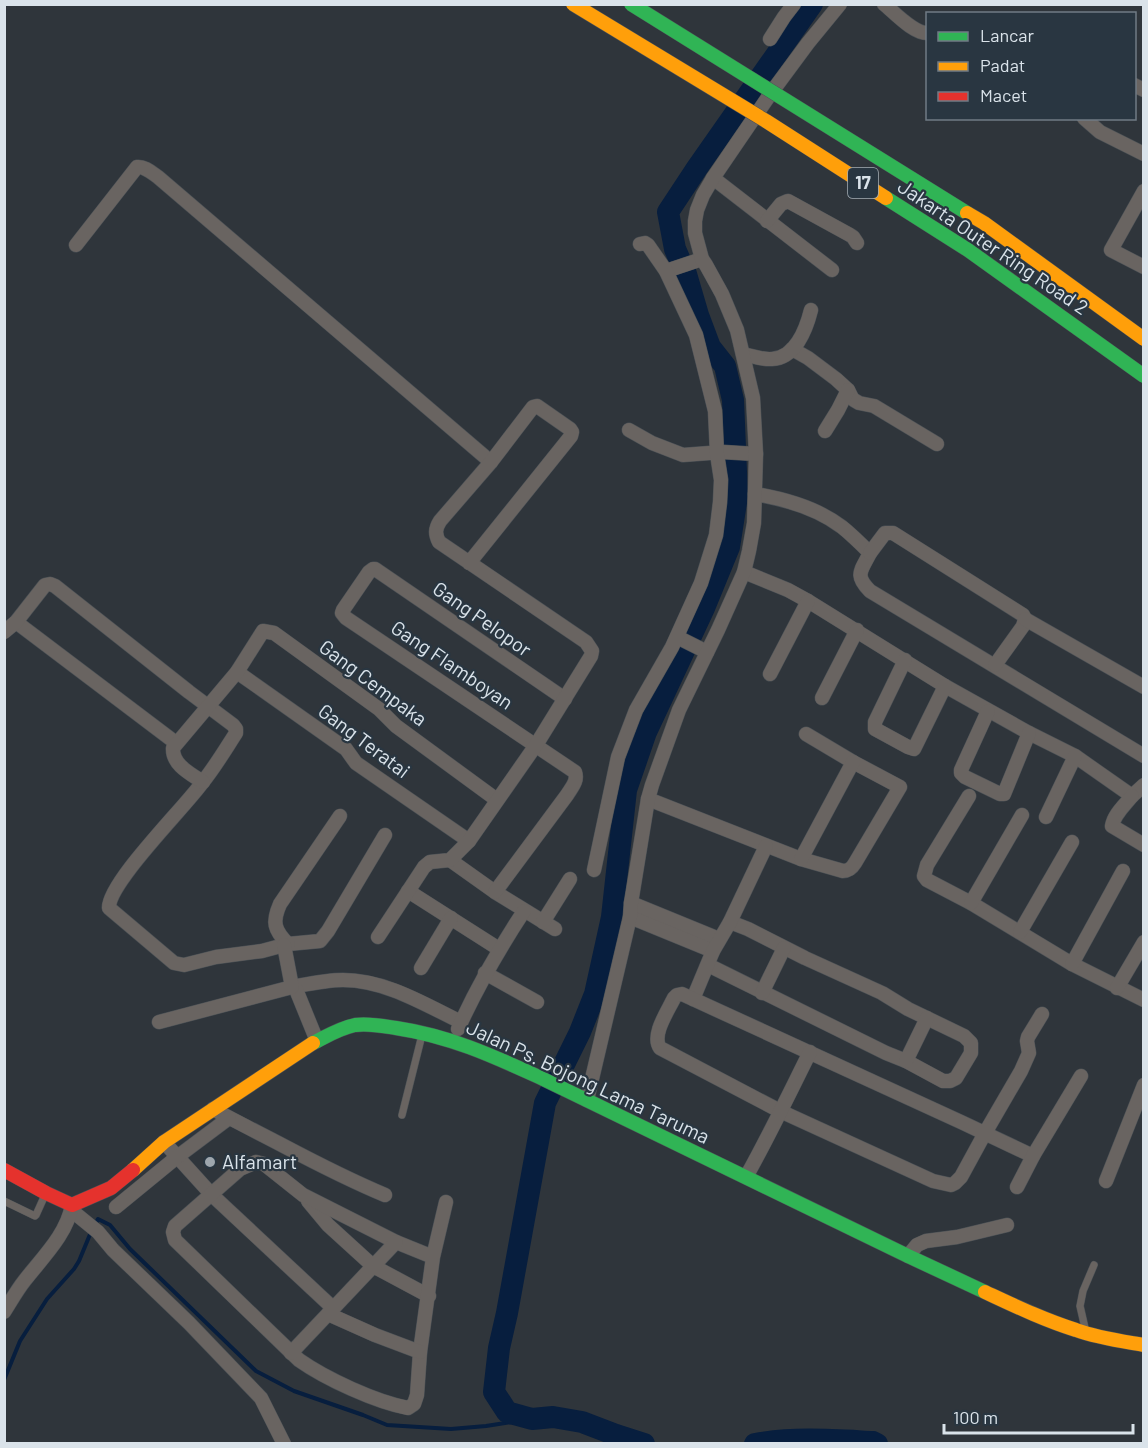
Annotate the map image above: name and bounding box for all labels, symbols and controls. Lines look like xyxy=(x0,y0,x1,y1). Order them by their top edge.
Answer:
legend xyxy=(926,12,1136,120)
text: Lancar xyxy=(980,24,1035,46)
text: Padat xyxy=(980,54,1025,76)
text: Macet xyxy=(980,84,1027,106)
road number: 17 xyxy=(848,168,878,198)
street label: Jakarta Outer Ring Road 2 xyxy=(894,173,1093,319)
street label: Gang Pelopor xyxy=(429,576,536,661)
street label: Gang Flamboyan xyxy=(387,615,518,714)
street label: Gang Cempaka xyxy=(315,634,432,730)
street label: Gang Teratai xyxy=(314,698,415,782)
street label: Jalan Ps. Bojong Lama Taruma xyxy=(463,1014,714,1148)
place label: Alfamart xyxy=(222,1149,297,1173)
marker: Alfamart xyxy=(203,1155,217,1169)
scale bar xyxy=(944,1397,1133,1435)
text: 100 m xyxy=(953,1406,998,1428)

